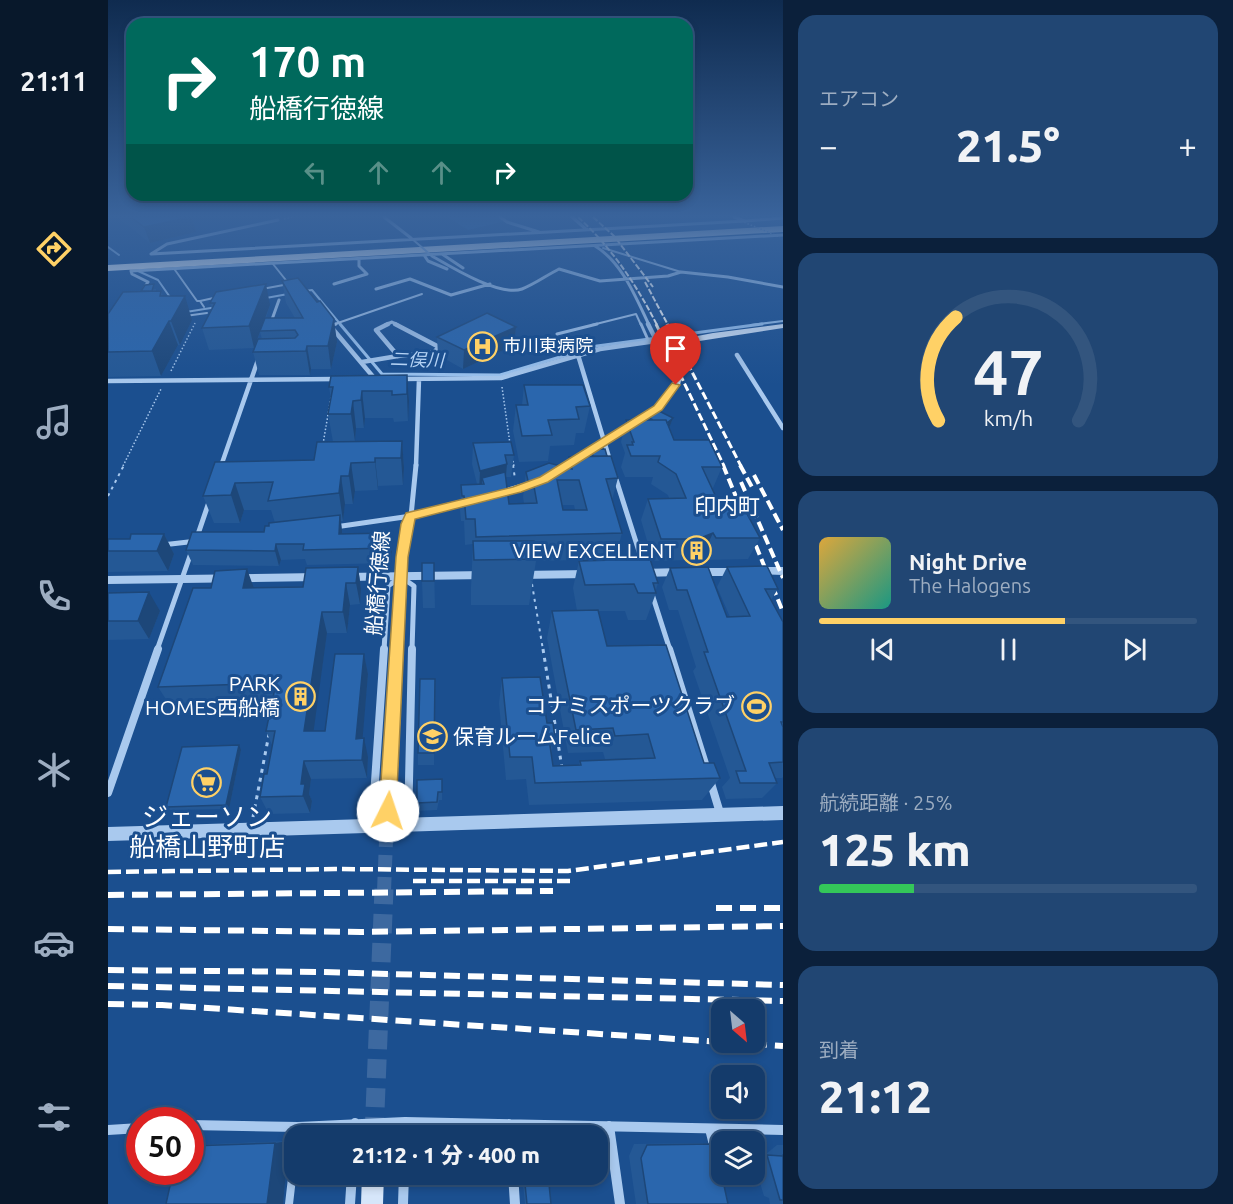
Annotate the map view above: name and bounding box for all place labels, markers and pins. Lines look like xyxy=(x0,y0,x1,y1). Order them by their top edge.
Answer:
pin xyxy=(650,323,701,385)
hospital icon: 市川東病院 xyxy=(466,330,498,362)
place label: 市川東病院 xyxy=(503,335,593,355)
building icon: VIEW EXCELLENT xyxy=(681,535,713,567)
place label: VIEW EXCELLENT xyxy=(512,538,676,562)
place label: PARK HOMES西船橋 xyxy=(145,671,280,719)
building icon: PARK HOMES西船橋 xyxy=(285,680,317,712)
sports icon: コナミスポーツクラブ xyxy=(740,690,772,722)
place label: コナミスポーツクラブ xyxy=(525,693,735,717)
school or university icon: 保育ルームFelice xyxy=(416,721,448,753)
place label: 保育ルームFelice xyxy=(453,724,612,748)
supermarket icon: ジェーソン 船橋山野町店 xyxy=(191,767,223,799)
place label: ジェーソン 船橋山野町店 xyxy=(129,802,285,861)

